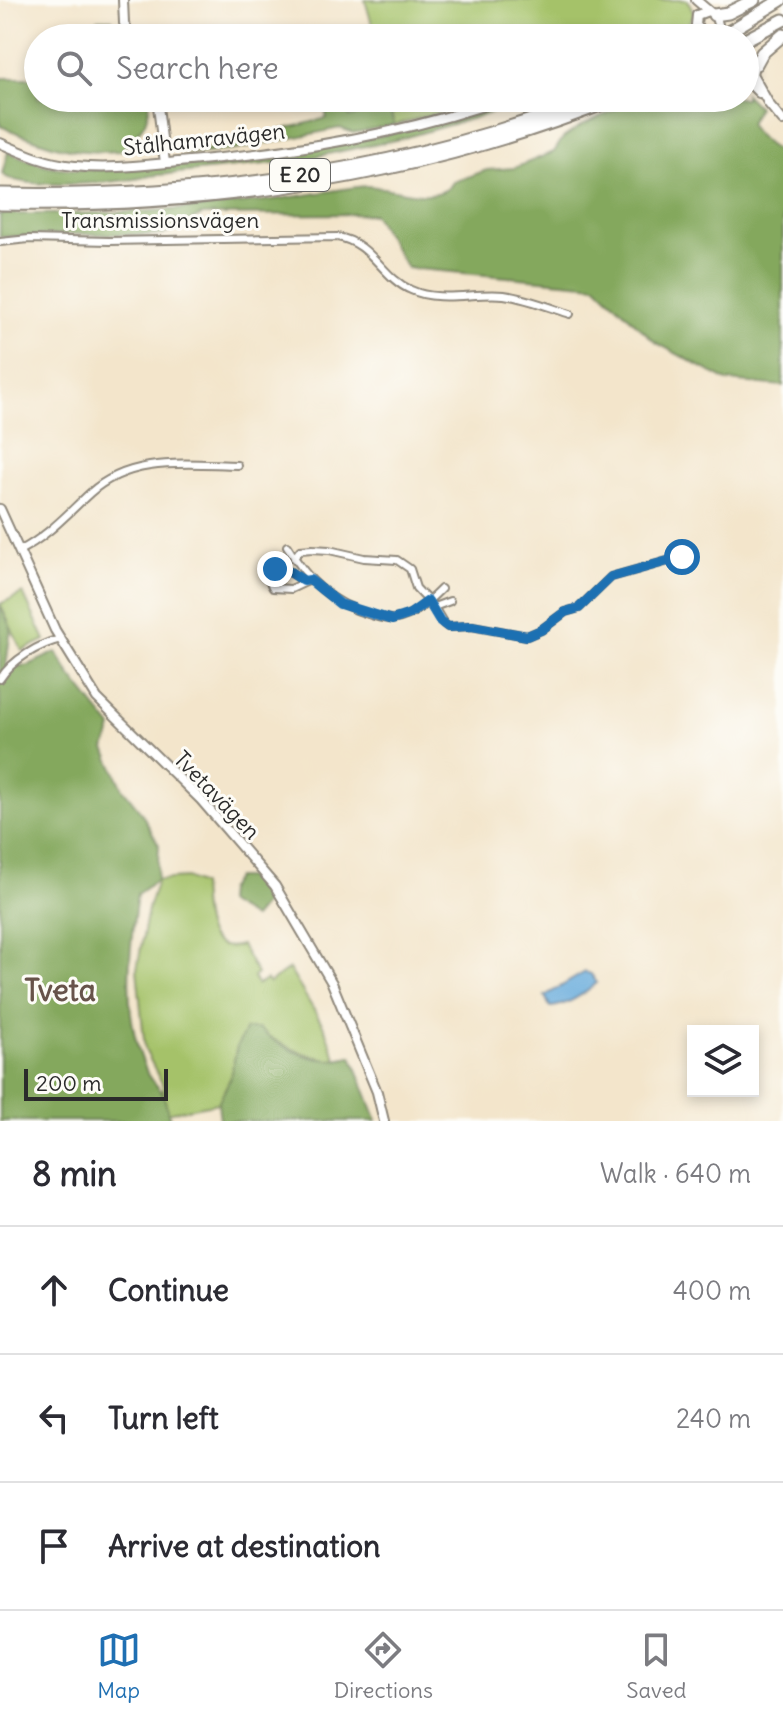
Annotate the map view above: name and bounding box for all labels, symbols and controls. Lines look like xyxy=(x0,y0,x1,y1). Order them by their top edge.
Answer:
search box xyxy=(24,24,759,112)
icon: search xyxy=(52,46,96,90)
text: Search here xyxy=(116,49,279,87)
street label: Stålhamravägen xyxy=(122,117,286,161)
road number: E 20 xyxy=(270,159,330,191)
street label: Transmissionsvägen xyxy=(61,206,259,234)
route start xyxy=(664,539,700,575)
route end xyxy=(257,551,293,587)
street label: Tvetavägen xyxy=(168,745,266,845)
district label: Tveta xyxy=(24,971,96,1009)
map controls xyxy=(687,1025,759,1097)
button: layers xyxy=(687,1025,759,1097)
scale bar xyxy=(24,1065,168,1101)
text: 200 m xyxy=(36,1069,102,1097)
text: 8 min xyxy=(32,1152,117,1195)
text: Walk · 640 m xyxy=(600,1157,751,1190)
icon: ahead xyxy=(32,1268,76,1312)
text: Continue xyxy=(108,1271,229,1309)
text: 400 m xyxy=(673,1274,751,1307)
icon: left xyxy=(32,1396,76,1440)
text: Turn left xyxy=(108,1399,219,1437)
text: 240 m xyxy=(676,1402,751,1435)
icon: arrive xyxy=(32,1524,76,1568)
text: Arrive at destination xyxy=(108,1527,380,1565)
tab: Map xyxy=(97,1628,141,1704)
tab: Directions xyxy=(334,1628,433,1704)
tab: Saved xyxy=(626,1628,686,1704)

